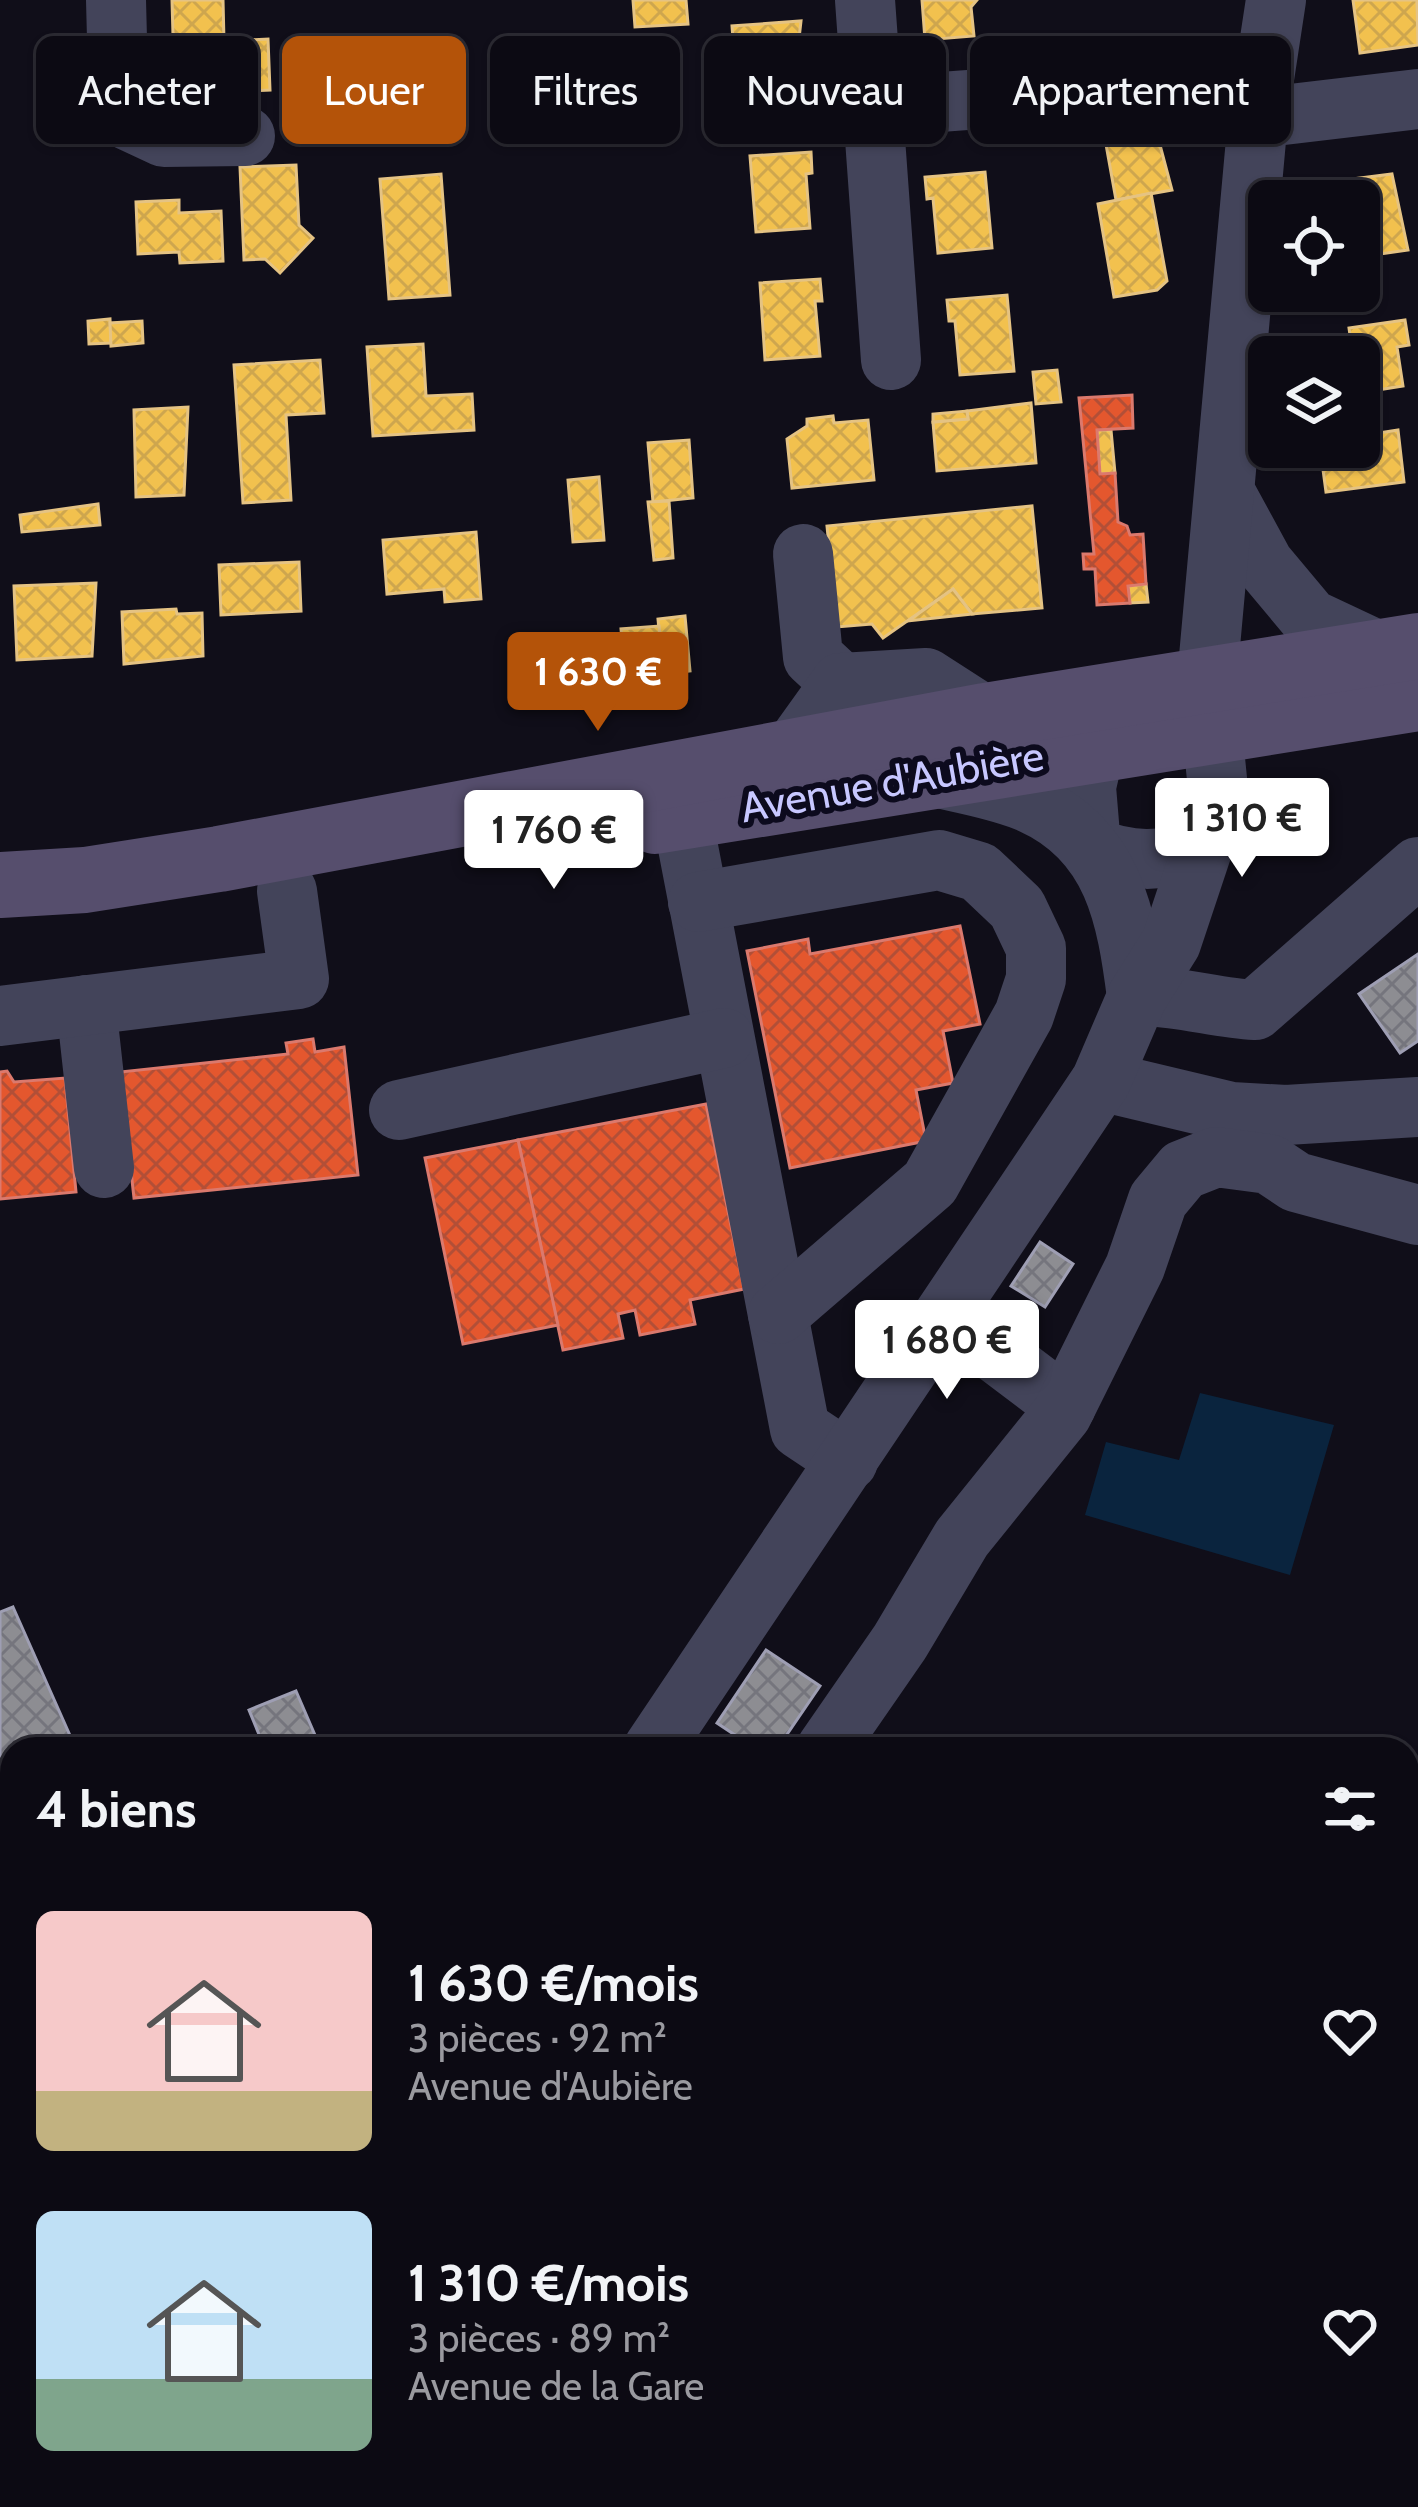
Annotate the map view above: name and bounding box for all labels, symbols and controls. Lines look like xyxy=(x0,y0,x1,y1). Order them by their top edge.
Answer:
chip: Acheter xyxy=(36,36,258,144)
chip: Louer xyxy=(282,36,466,144)
chip: Filtres xyxy=(490,36,680,144)
chip: Nouveau xyxy=(704,36,946,144)
chip: Appartement xyxy=(970,36,1291,144)
map controls xyxy=(1248,180,1380,468)
button: locate xyxy=(1248,180,1380,312)
button: layers xyxy=(1248,336,1380,468)
pin: 1 630 € xyxy=(487,632,709,734)
text: 1 630 € xyxy=(534,647,662,695)
street label: Avenue d'Aubière xyxy=(736,729,1048,833)
pin: 1 310 € xyxy=(1131,778,1353,880)
pin: 1 760 € xyxy=(443,790,665,892)
text: 1 310 € xyxy=(1182,793,1302,841)
text: 1 760 € xyxy=(491,805,617,853)
pin: 1 680 € xyxy=(836,1300,1058,1402)
text: 1 680 € xyxy=(882,1315,1012,1363)
icon: filters xyxy=(1317,1776,1383,1842)
text: 4 biens xyxy=(36,1778,197,1840)
text: 1 630 €/mois xyxy=(408,1952,699,2014)
icon: home xyxy=(132,1959,276,2103)
icon: heart xyxy=(1317,1998,1383,2064)
text: 3 pièces · 92 m² xyxy=(408,2014,667,2062)
text: Avenue d'Aubière xyxy=(408,2062,693,2110)
text: 1 310 €/mois xyxy=(408,2252,689,2314)
icon: home xyxy=(132,2259,276,2403)
icon: heart xyxy=(1317,2298,1383,2364)
text: 3 pièces · 89 m² xyxy=(408,2314,670,2362)
text: Avenue de la Gare xyxy=(408,2362,704,2410)

